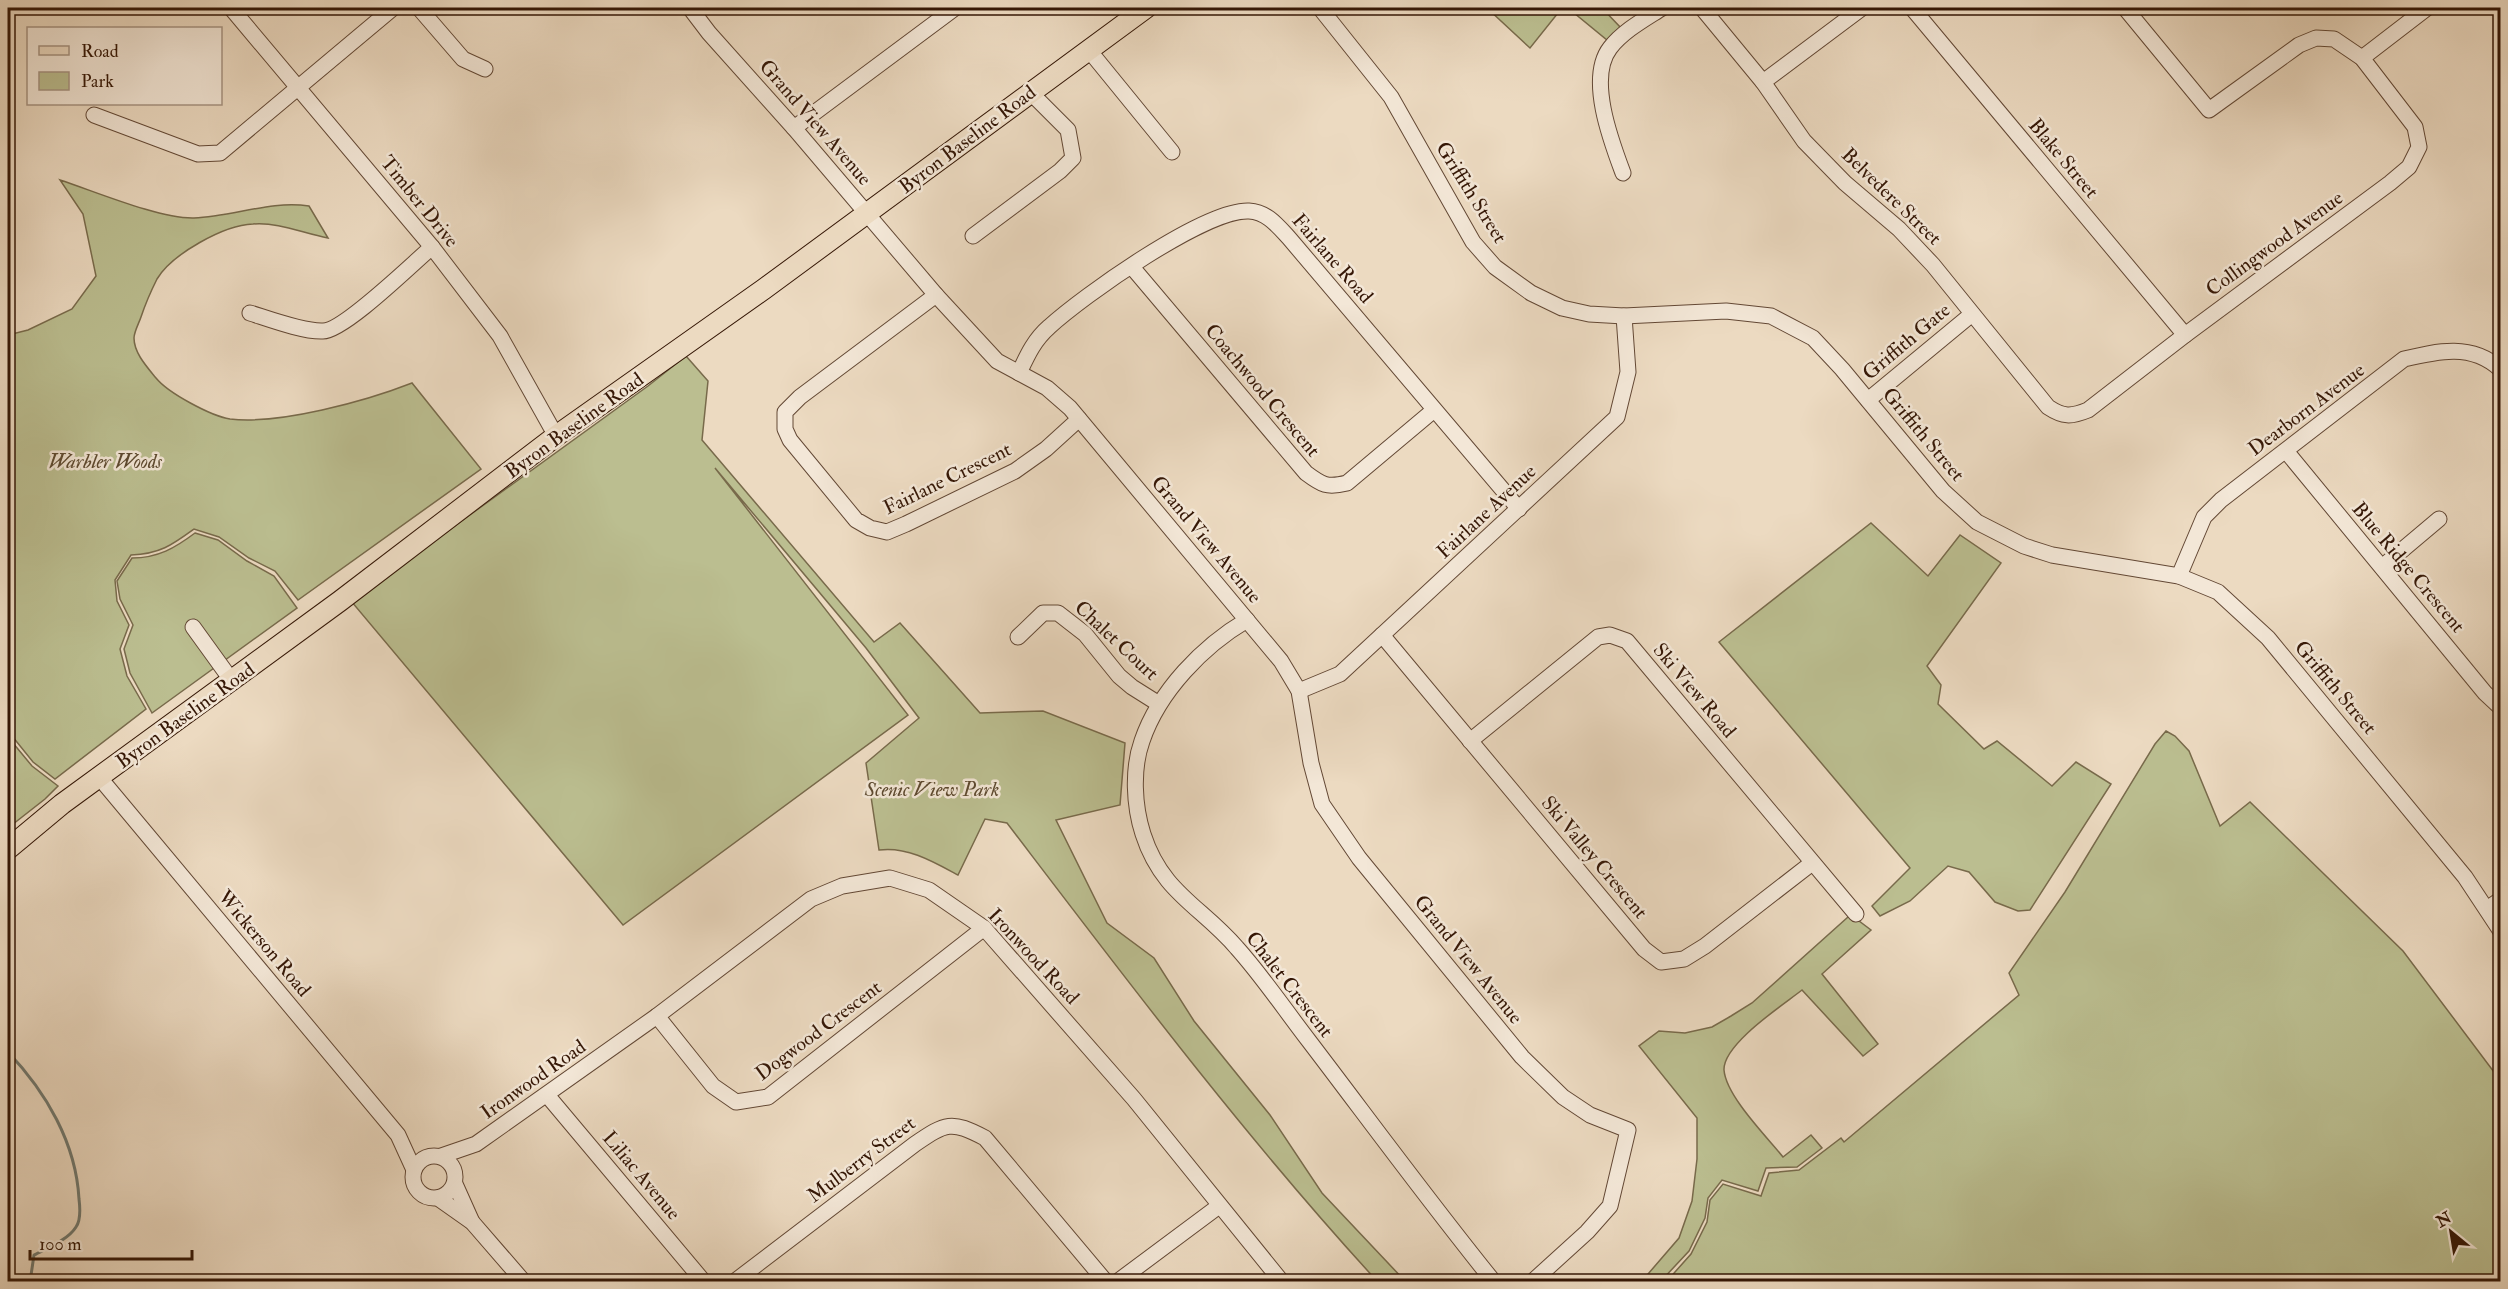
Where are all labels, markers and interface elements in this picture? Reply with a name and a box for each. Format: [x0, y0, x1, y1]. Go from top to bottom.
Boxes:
legend [27, 27, 222, 105]
text: Road [81, 40, 119, 63]
street label: Grand View Avenue [754, 54, 877, 190]
text: Park [81, 70, 114, 93]
street label: Byron Baseline Road [894, 80, 1041, 199]
street label: Blake Street [2023, 113, 2105, 204]
street label: Griffith Street [1430, 137, 1513, 248]
street label: Belvedere Street [1836, 142, 1947, 251]
street label: Timber Drive [375, 150, 464, 252]
street label: Collingwood Avenue [2201, 185, 2348, 302]
street label: Fairlane Road [1287, 208, 1379, 309]
street label: Griffith Gate [1857, 297, 1955, 385]
street label: Coachwood Crescent [1200, 319, 1326, 463]
street label: Dearborn Avenue [2243, 357, 2370, 461]
street label: Byron Baseline Road [500, 367, 649, 484]
street label: Griffith Street [1877, 382, 1971, 487]
street label: Fairlane Crescent [879, 436, 1016, 520]
park label: Warbler Woods [48, 449, 162, 474]
street label: Fairlane Avenue [1431, 459, 1541, 564]
street label: Grand View Avenue [1146, 470, 1267, 608]
street label: Blue Ridge Crescent [2347, 497, 2471, 638]
street label: Chalet Court [1069, 595, 1164, 686]
street label: Griffith Street [2289, 635, 2383, 740]
street label: Ski View Road [1648, 638, 1742, 743]
street label: Byron Baseline Road [111, 657, 260, 774]
park label: Scenic View Park [864, 777, 999, 802]
street label: Ski Valley Crescent [1536, 791, 1654, 924]
street label: Wickerson Road [212, 884, 317, 1002]
street label: Grand View Avenue [1409, 890, 1528, 1029]
street label: Ironwood Road [983, 903, 1085, 1010]
street label: Chalet Crescent [1240, 926, 1339, 1043]
street label: Dogwood Crescent [750, 975, 887, 1086]
street label: Ironwood Road [476, 1034, 591, 1125]
street label: Mulberry Street [802, 1110, 921, 1208]
street label: Liliac Avenue [597, 1126, 686, 1225]
north arrow [2421, 1202, 2481, 1262]
text: N [2432, 1207, 2456, 1233]
scale bar [30, 1223, 192, 1261]
text: 100 m [39, 1233, 82, 1256]

